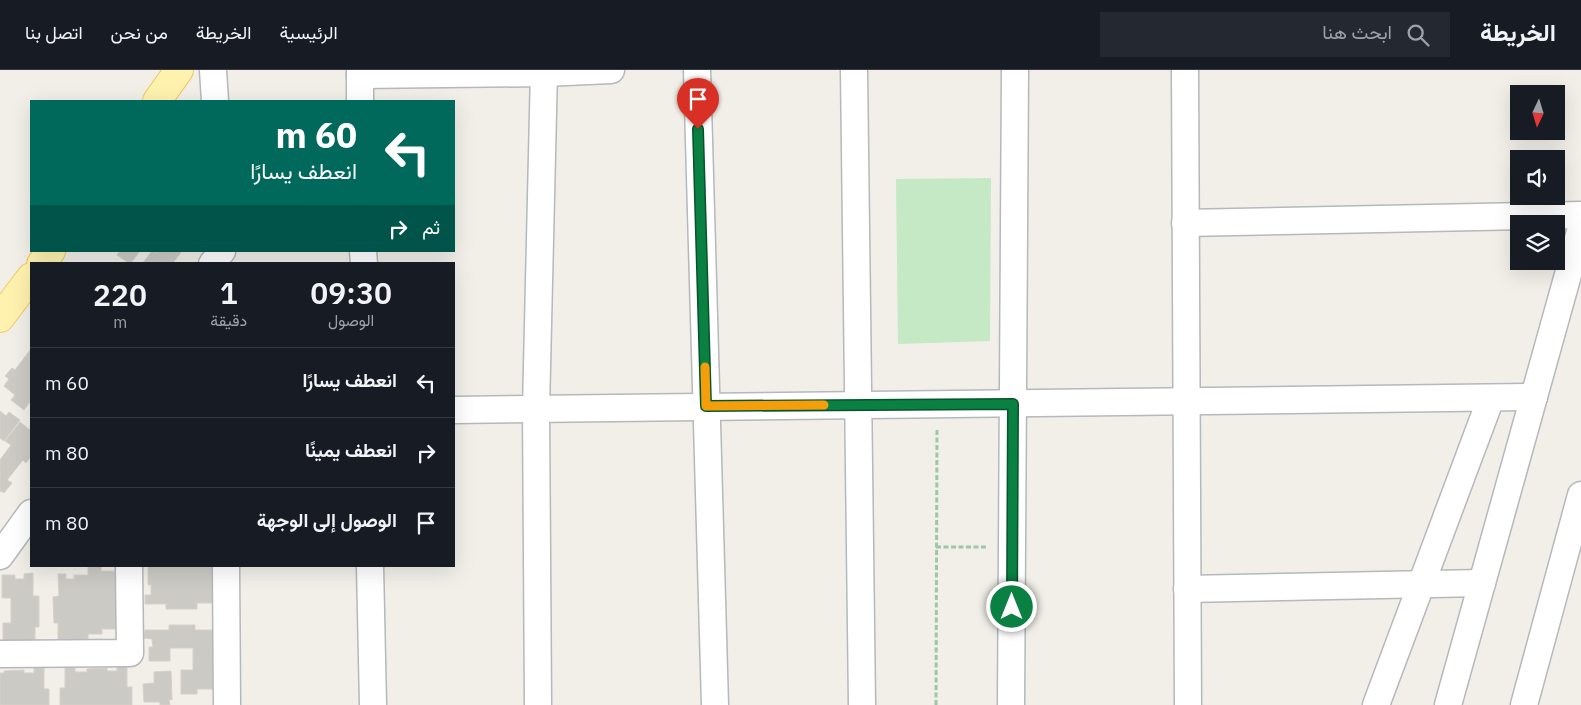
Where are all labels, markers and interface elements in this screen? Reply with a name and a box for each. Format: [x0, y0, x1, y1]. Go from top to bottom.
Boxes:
search box [1100, 12, 1450, 57]
text: الخريطة [1480, 16, 1556, 48]
text: ابحث هنا [1322, 20, 1392, 44]
text: اتصل بنا [25, 21, 83, 44]
text: من نحن [111, 21, 168, 44]
text: الخريطة [196, 21, 251, 44]
text: الرئيسية [279, 21, 338, 44]
icon: search [1404, 21, 1432, 49]
pin [677, 78, 719, 129]
icon: arrive [684, 85, 712, 113]
north arrow [1510, 85, 1565, 140]
map controls [1510, 85, 1565, 270]
text: 60 m [275, 112, 357, 158]
icon: left [375, 120, 440, 185]
button: sound [1510, 150, 1565, 205]
text: انعطف يسارًا [250, 156, 357, 185]
icon: right [384, 215, 412, 243]
text: ثم [422, 215, 440, 239]
button: layers [1510, 215, 1565, 270]
text: 1 [220, 273, 238, 312]
text: 09:30 [310, 273, 392, 312]
text: 220 [93, 275, 147, 314]
text: دقيقة [210, 310, 247, 330]
text: الوصول [328, 310, 374, 330]
text: m [113, 312, 127, 332]
text: انعطف يسارًا [303, 368, 397, 392]
icon: left [412, 369, 440, 397]
text: 60 m [45, 371, 89, 395]
text: انعطف يمينًا [305, 438, 397, 462]
icon: right [412, 439, 440, 467]
text: 80 m [45, 441, 89, 465]
text: الوصول إلى الوجهة [257, 508, 397, 532]
icon: arrive [412, 509, 440, 537]
text: 80 m [45, 511, 89, 535]
position arrow [985, 580, 1037, 632]

